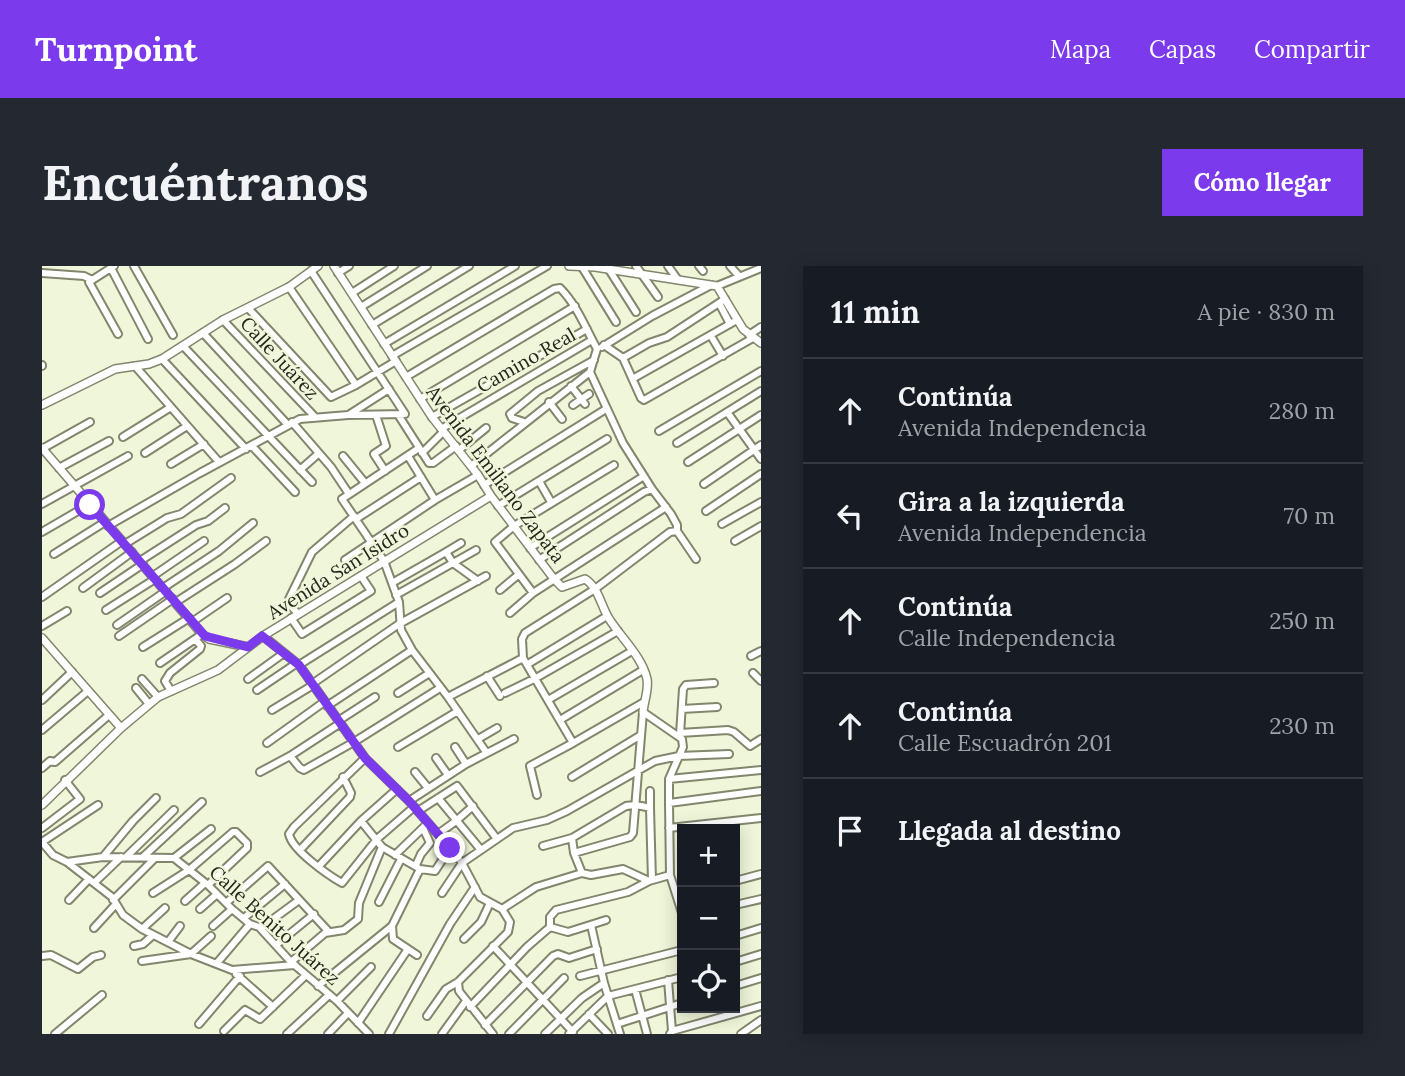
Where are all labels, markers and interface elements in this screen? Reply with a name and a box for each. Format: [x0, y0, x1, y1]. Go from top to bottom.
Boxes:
text: Turnpoint [35, 28, 197, 70]
text: Mapa [1050, 34, 1111, 65]
text: Capas [1149, 34, 1216, 65]
text: Compartir [1254, 34, 1370, 65]
button: Cómo llegar [1162, 149, 1363, 216]
text: Encuéntranos [42, 151, 369, 213]
text: 11 min [831, 293, 920, 331]
text: A pie · 830 m [1197, 297, 1335, 326]
street label: Calle Juárez [235, 311, 325, 405]
street label: Camino Real [472, 322, 580, 398]
street label: Avenida Emiliano Zapata [421, 380, 571, 568]
text: Continúa [898, 380, 1012, 413]
icon: ahead [831, 392, 869, 430]
text: 280 m [1269, 396, 1335, 425]
text: Avenida Independencia [898, 413, 1147, 442]
text: Gira a la izquierda [898, 485, 1125, 518]
route start [74, 489, 105, 520]
icon: left [831, 497, 869, 535]
text: 70 m [1284, 501, 1335, 530]
street label: Avenida San Isidro [262, 518, 413, 625]
text: Avenida Independencia [898, 518, 1147, 547]
text: Continúa [898, 590, 1012, 623]
icon: ahead [831, 602, 869, 640]
text: 250 m [1269, 606, 1335, 635]
text: Calle Independencia [898, 623, 1116, 652]
text: Continúa [898, 695, 1012, 728]
icon: ahead [831, 707, 869, 745]
text: 230 m [1269, 711, 1335, 740]
text: Calle Escuadrón 201 [898, 728, 1112, 757]
icon: arrive [831, 812, 869, 850]
text: Llegada al destino [898, 814, 1121, 847]
map controls [677, 824, 740, 1013]
button: + [677, 824, 740, 887]
route end [434, 832, 465, 863]
street label: Calle Benito Juárez [205, 860, 345, 990]
button: − [677, 887, 740, 950]
button: locate [677, 950, 740, 1013]

